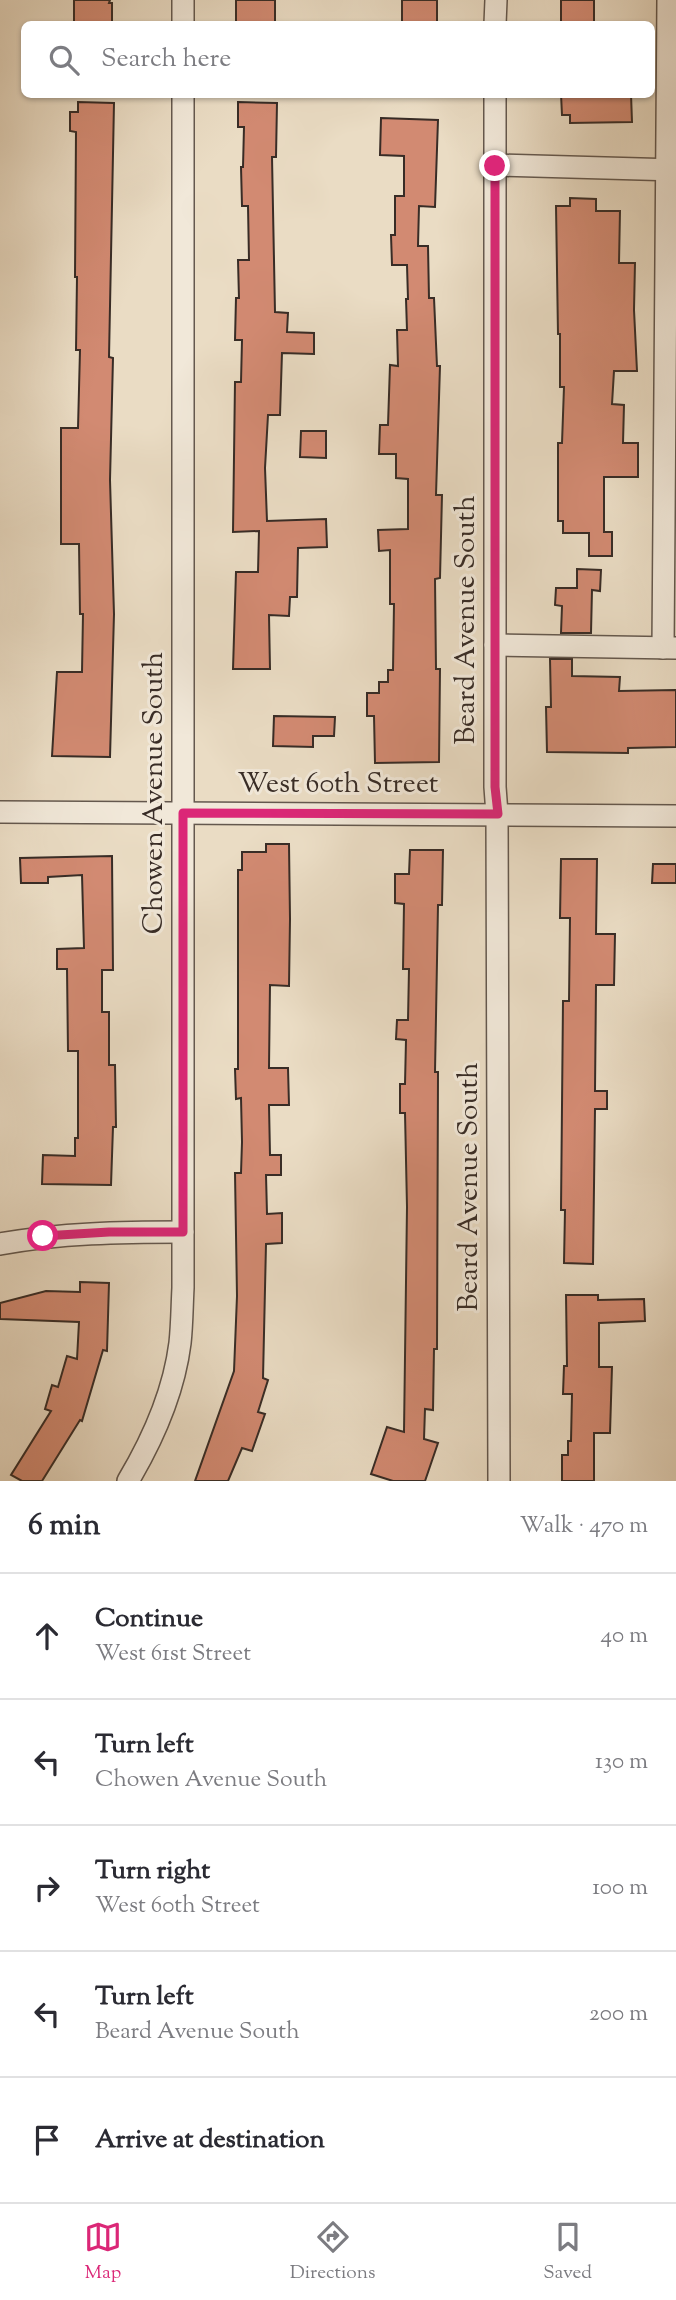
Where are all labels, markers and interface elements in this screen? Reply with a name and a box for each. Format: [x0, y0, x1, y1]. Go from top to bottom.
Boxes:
search box [21, 21, 655, 98]
icon: search [45, 41, 83, 79]
text: Search here [101, 41, 231, 78]
route end [479, 150, 510, 181]
street label: Beard Avenue South [447, 495, 487, 745]
street label: Chowen Avenue South [135, 652, 175, 934]
street label: West 60th Street [238, 765, 439, 805]
street label: Beard Avenue South [450, 1062, 490, 1312]
route start [27, 1220, 58, 1251]
text: 6 min [28, 1505, 100, 1548]
text: Walk · 470 m [520, 1510, 648, 1543]
text: Continue [95, 1601, 203, 1638]
icon: ahead [28, 1617, 66, 1655]
text: 40 m [601, 1620, 648, 1653]
text: West 61st Street [95, 1638, 251, 1671]
text: Turn left [95, 1727, 194, 1764]
icon: left [28, 1743, 66, 1781]
text: 130 m [595, 1746, 648, 1779]
text: Chowen Avenue South [95, 1764, 327, 1797]
text: Turn right [95, 1853, 210, 1890]
icon: right [28, 1869, 66, 1907]
text: 100 m [592, 1872, 648, 1905]
text: West 60th Street [95, 1890, 260, 1923]
text: Turn left [95, 1979, 194, 2016]
icon: left [28, 1995, 66, 2033]
text: 200 m [589, 1998, 648, 2031]
text: Beard Avenue South [95, 2016, 300, 2049]
icon: arrive [28, 2121, 66, 2159]
text: Arrive at destination [95, 2122, 325, 2159]
tab: Map [84, 2218, 122, 2287]
tab: Directions [290, 2218, 375, 2287]
tab: Saved [543, 2218, 592, 2287]

